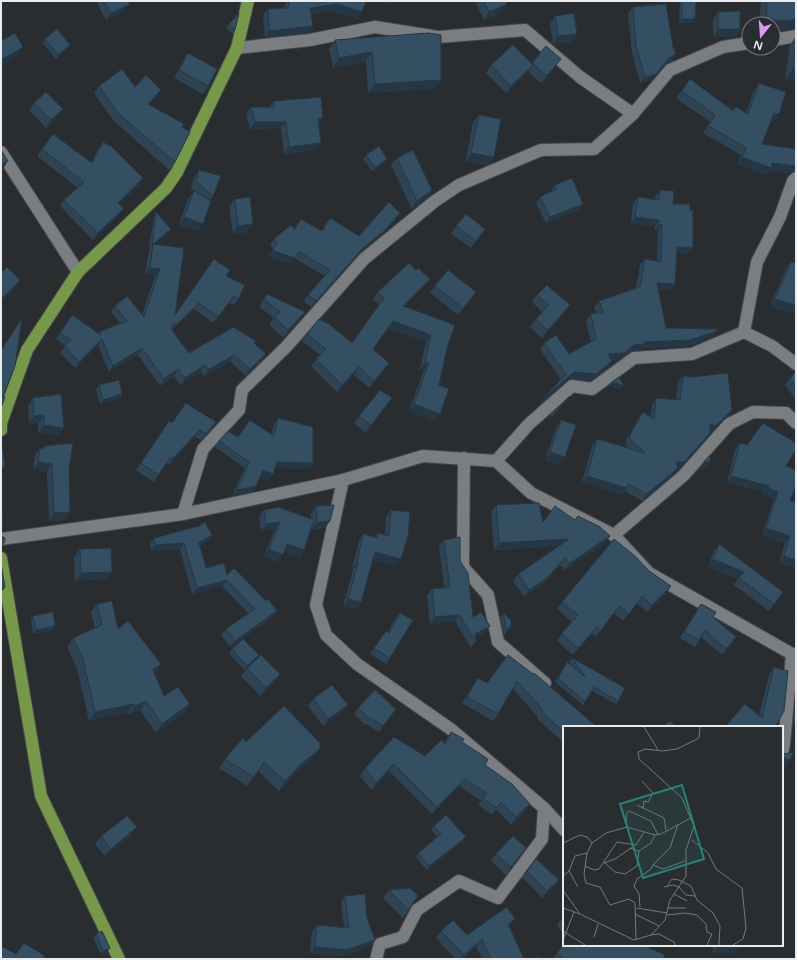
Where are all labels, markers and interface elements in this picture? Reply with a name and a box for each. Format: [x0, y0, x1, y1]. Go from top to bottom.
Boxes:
north arrow [741, 16, 781, 56]
text: N [752, 38, 764, 53]
inset map [563, 726, 783, 946]

